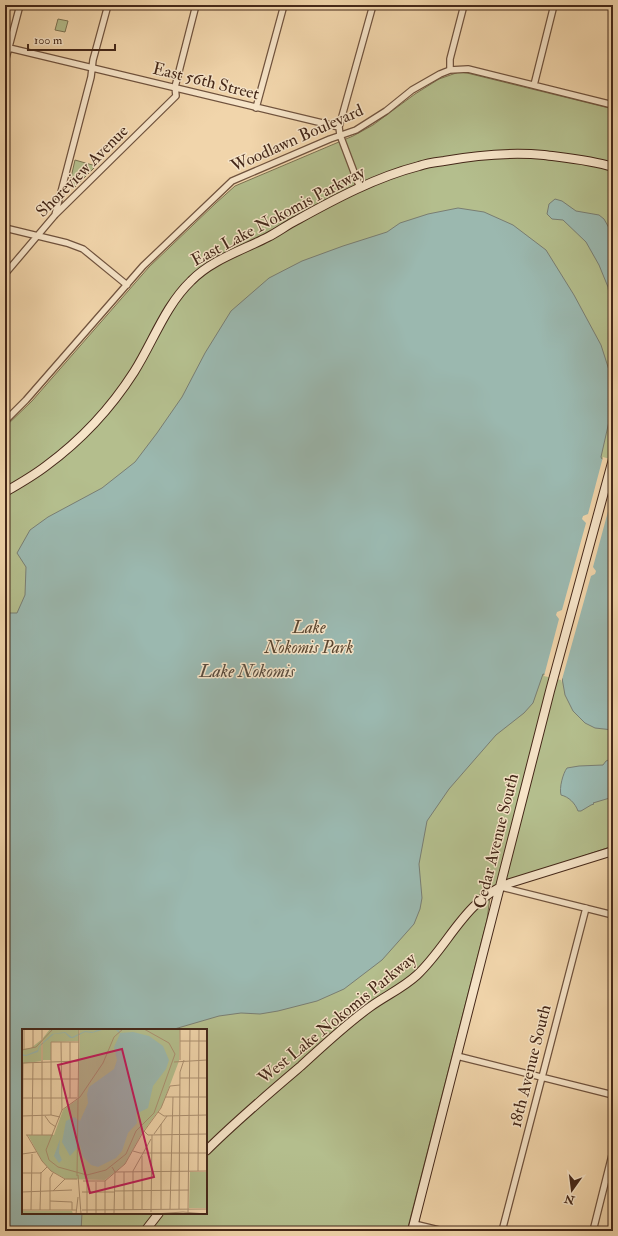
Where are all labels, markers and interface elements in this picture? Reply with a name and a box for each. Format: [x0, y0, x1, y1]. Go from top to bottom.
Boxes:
scale bar [28, 26, 115, 52]
text: 100 m [34, 33, 63, 48]
street label: East 56th Street [151, 58, 262, 105]
street label: Woodlawn Boulevard [227, 99, 367, 177]
street label: Shoreview Avenue [31, 120, 133, 222]
street label: East Lake Nokomis Parkway [188, 161, 369, 272]
park label: Lake Nokomis Park [264, 617, 353, 658]
water label: Lake Nokomis [198, 660, 296, 683]
street label: Cedar Avenue South [469, 771, 523, 911]
street label: West Lake Nokomis Parkway [253, 947, 421, 1090]
street label: 18th Avenue South [505, 1002, 555, 1130]
inset map [22, 1029, 207, 1214]
north arrow [552, 1170, 592, 1210]
text: N [562, 1191, 577, 1207]

